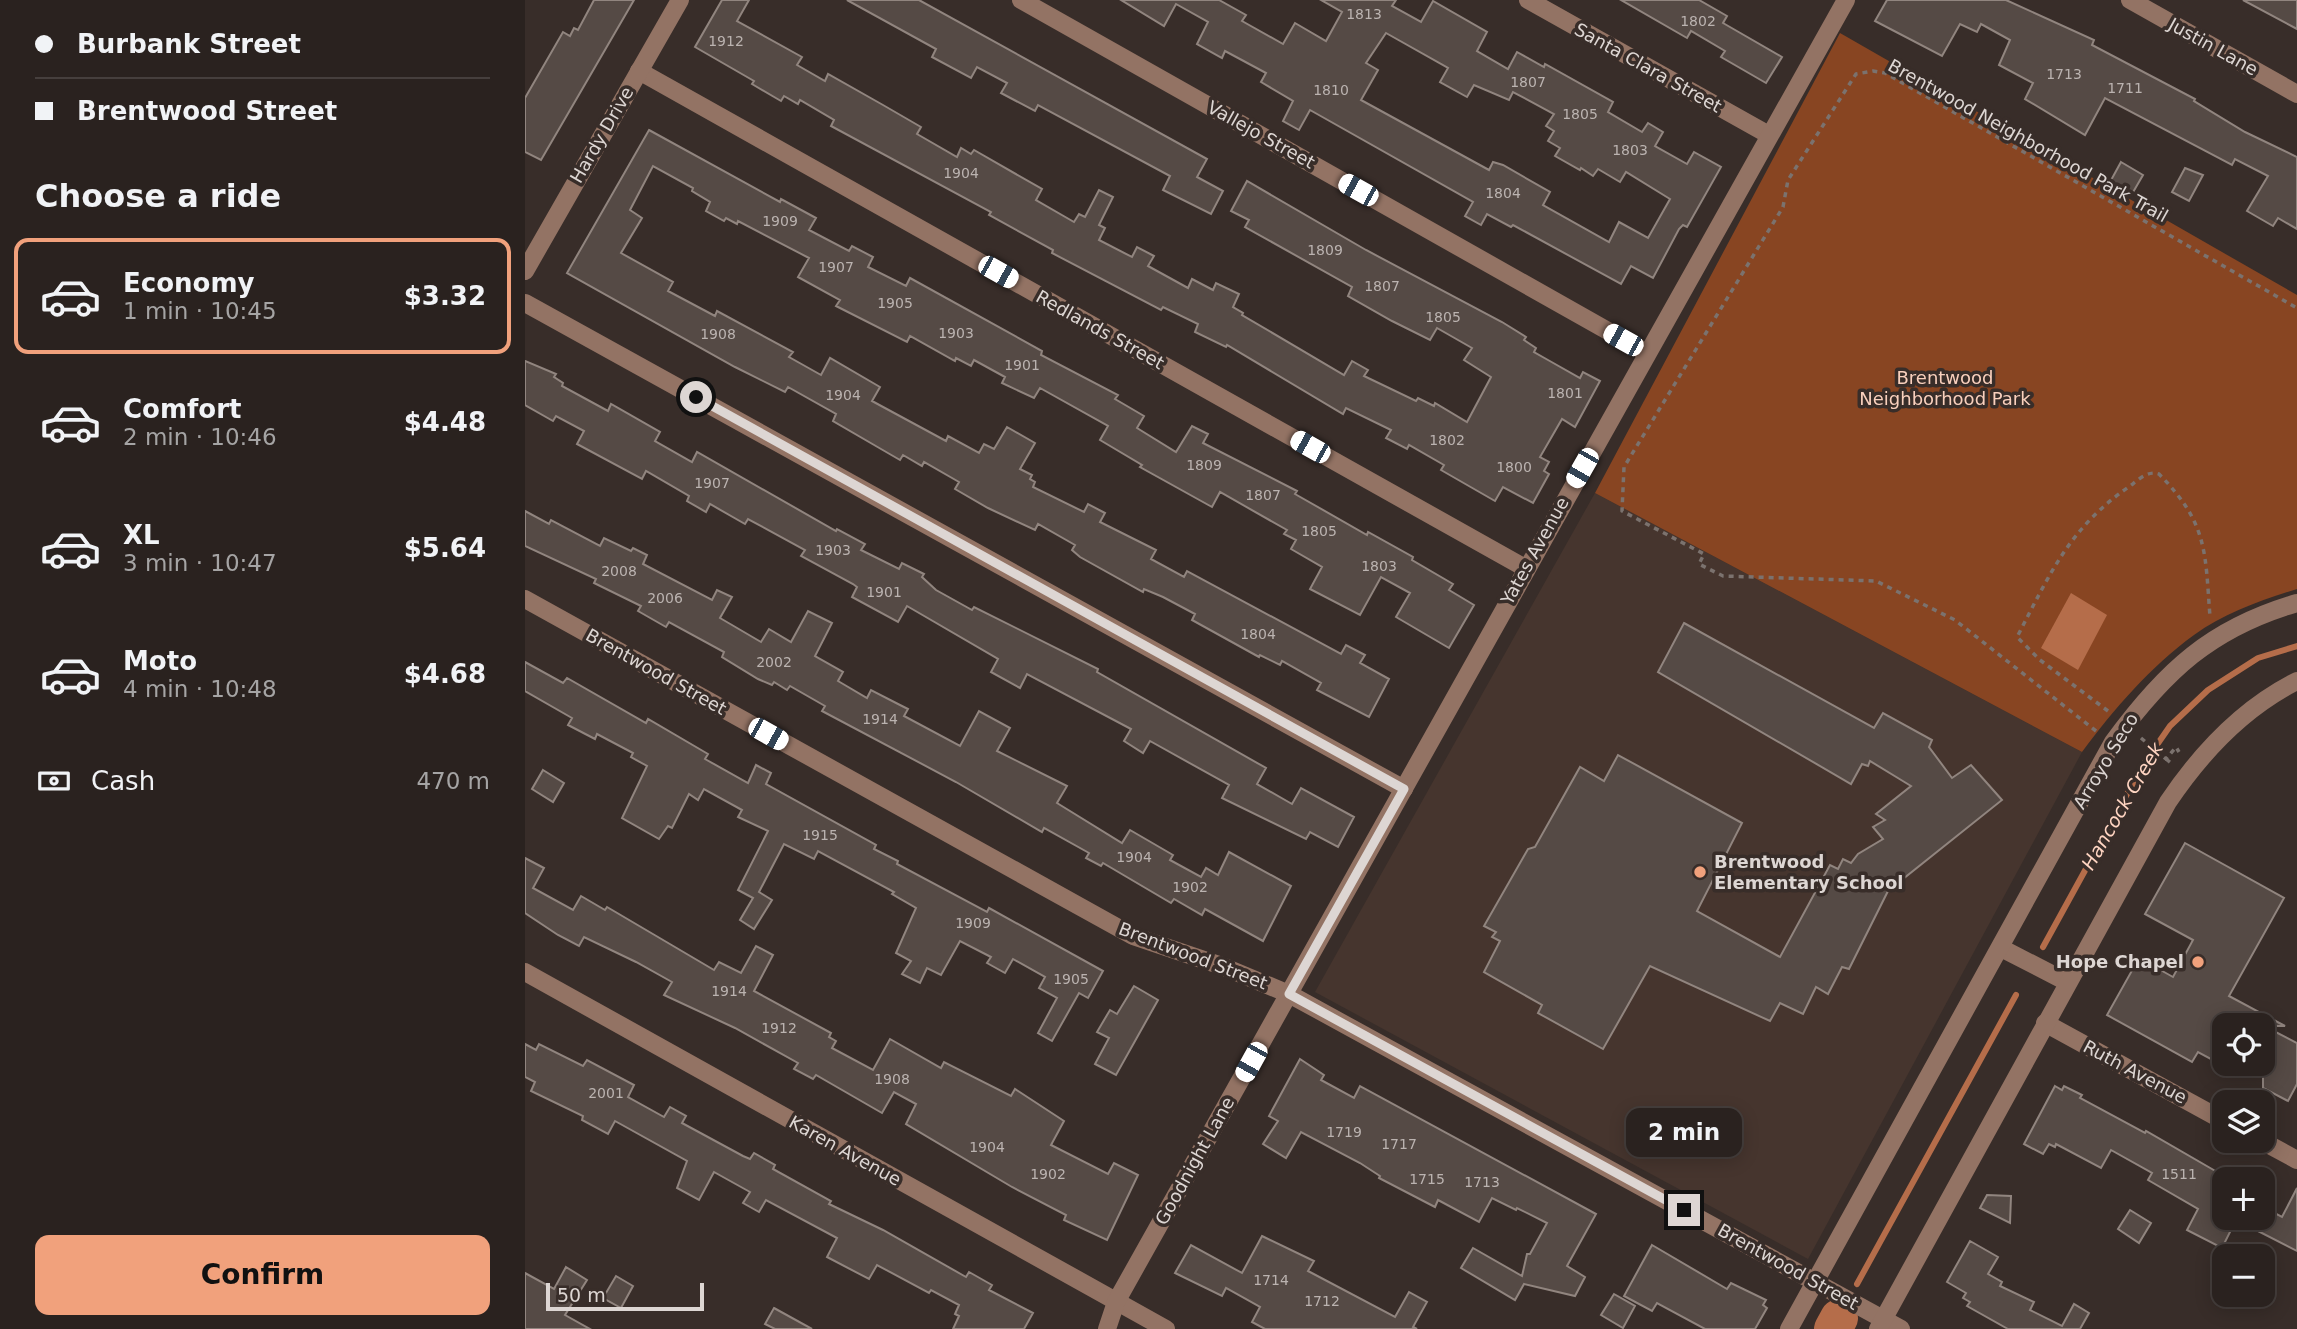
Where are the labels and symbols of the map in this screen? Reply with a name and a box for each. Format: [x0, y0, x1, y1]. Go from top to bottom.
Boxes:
house number: 1813 [1346, 6, 1382, 22]
house number: 1802 [1680, 13, 1716, 29]
street label: Justin Lane [2164, 13, 2262, 80]
street label: Santa Clara Street [1571, 18, 1726, 117]
house number: 1912 [708, 33, 744, 49]
street label: Brentwood Neighborhood Park Trail [1885, 55, 2172, 227]
house number: 1713 [2046, 66, 2082, 82]
house number: 1807 [1510, 74, 1546, 90]
house number: 1711 [2107, 80, 2143, 96]
house number: 1810 [1313, 82, 1349, 98]
street label: Hardy Drive [566, 83, 638, 187]
street label: Vallejo Street [1204, 96, 1319, 173]
house number: 1805 [1562, 106, 1598, 122]
house number: 1803 [1612, 142, 1648, 158]
house number: 1904 [943, 165, 979, 181]
car [1335, 171, 1382, 209]
house number: 1804 [1485, 185, 1521, 201]
house number: 1909 [762, 213, 798, 229]
house number: 1809 [1307, 242, 1343, 258]
car [975, 253, 1022, 291]
house number: 1907 [818, 259, 854, 275]
house number: 1807 [1364, 278, 1400, 294]
street label: Redlands Street [1033, 286, 1168, 373]
house number: 1905 [877, 295, 913, 311]
house number: 1805 [1425, 309, 1461, 325]
car [1600, 321, 1647, 359]
house number: 1903 [938, 325, 974, 341]
house number: 1908 [700, 326, 736, 342]
house number: 1901 [1004, 357, 1040, 373]
park label: Brentwood Neighborhood Park [1859, 367, 2031, 409]
route start [680, 381, 712, 413]
house number: 1801 [1547, 385, 1583, 401]
house number: 1904 [825, 387, 861, 403]
car [1287, 428, 1334, 466]
house number: 1802 [1429, 432, 1465, 448]
car [1563, 445, 1602, 491]
house number: 1809 [1186, 457, 1222, 473]
house number: 1800 [1496, 459, 1532, 475]
house number: 1907 [694, 475, 730, 491]
house number: 1807 [1245, 487, 1281, 503]
street label: Yates Avenue [1496, 493, 1573, 609]
house number: 1805 [1301, 523, 1337, 539]
house number: 1903 [815, 542, 851, 558]
house number: 1803 [1361, 558, 1397, 574]
house number: 2008 [601, 563, 637, 579]
house number: 1901 [866, 584, 902, 600]
house number: 2006 [647, 590, 683, 606]
street label: Brentwood Street [582, 624, 730, 719]
house number: 1804 [1240, 626, 1276, 642]
house number: 2002 [756, 654, 792, 670]
street label: Arroyo Seco [2069, 709, 2142, 813]
house number: 1914 [862, 711, 898, 727]
car [745, 715, 792, 753]
water label: Hancock Creek [2077, 738, 2168, 873]
house number: 1915 [802, 827, 838, 843]
house number: 1904 [1116, 849, 1152, 865]
place label: Brentwood Elementary School [1714, 851, 1903, 893]
marker: Brentwood Elementary School [1692, 864, 1708, 880]
house number: 1902 [1172, 879, 1208, 895]
house number: 1909 [955, 915, 991, 931]
street label: Brentwood Street [1116, 918, 1270, 994]
place label: Hope Chapel [2056, 951, 2184, 972]
marker: Hope Chapel [2190, 954, 2206, 970]
house number: 1905 [1053, 971, 1089, 987]
house number: 1914 [711, 983, 747, 999]
house number: 1912 [761, 1020, 797, 1036]
street label: Ruth Avenue [2080, 1035, 2191, 1108]
car [1232, 1039, 1271, 1085]
house number: 1908 [874, 1071, 910, 1087]
house number: 2001 [588, 1085, 624, 1101]
street label: Goodnight Lane [1151, 1093, 1238, 1228]
callout: 2 min [1626, 1108, 1742, 1158]
street label: Karen Avenue [786, 1111, 905, 1190]
house number: 1719 [1326, 1124, 1362, 1140]
house number: 1717 [1381, 1136, 1417, 1152]
house number: 1904 [969, 1139, 1005, 1155]
house number: 1902 [1030, 1166, 1066, 1182]
house number: 1511 [2161, 1166, 2197, 1182]
house number: 1715 [1409, 1171, 1445, 1187]
house number: 1713 [1464, 1174, 1500, 1190]
route end [1668, 1194, 1700, 1226]
street label: Brentwood Street [1714, 1219, 1862, 1314]
house number: 1714 [1253, 1272, 1289, 1288]
scale bar [546, 1280, 703, 1312]
house number: 1712 [1304, 1293, 1340, 1309]

